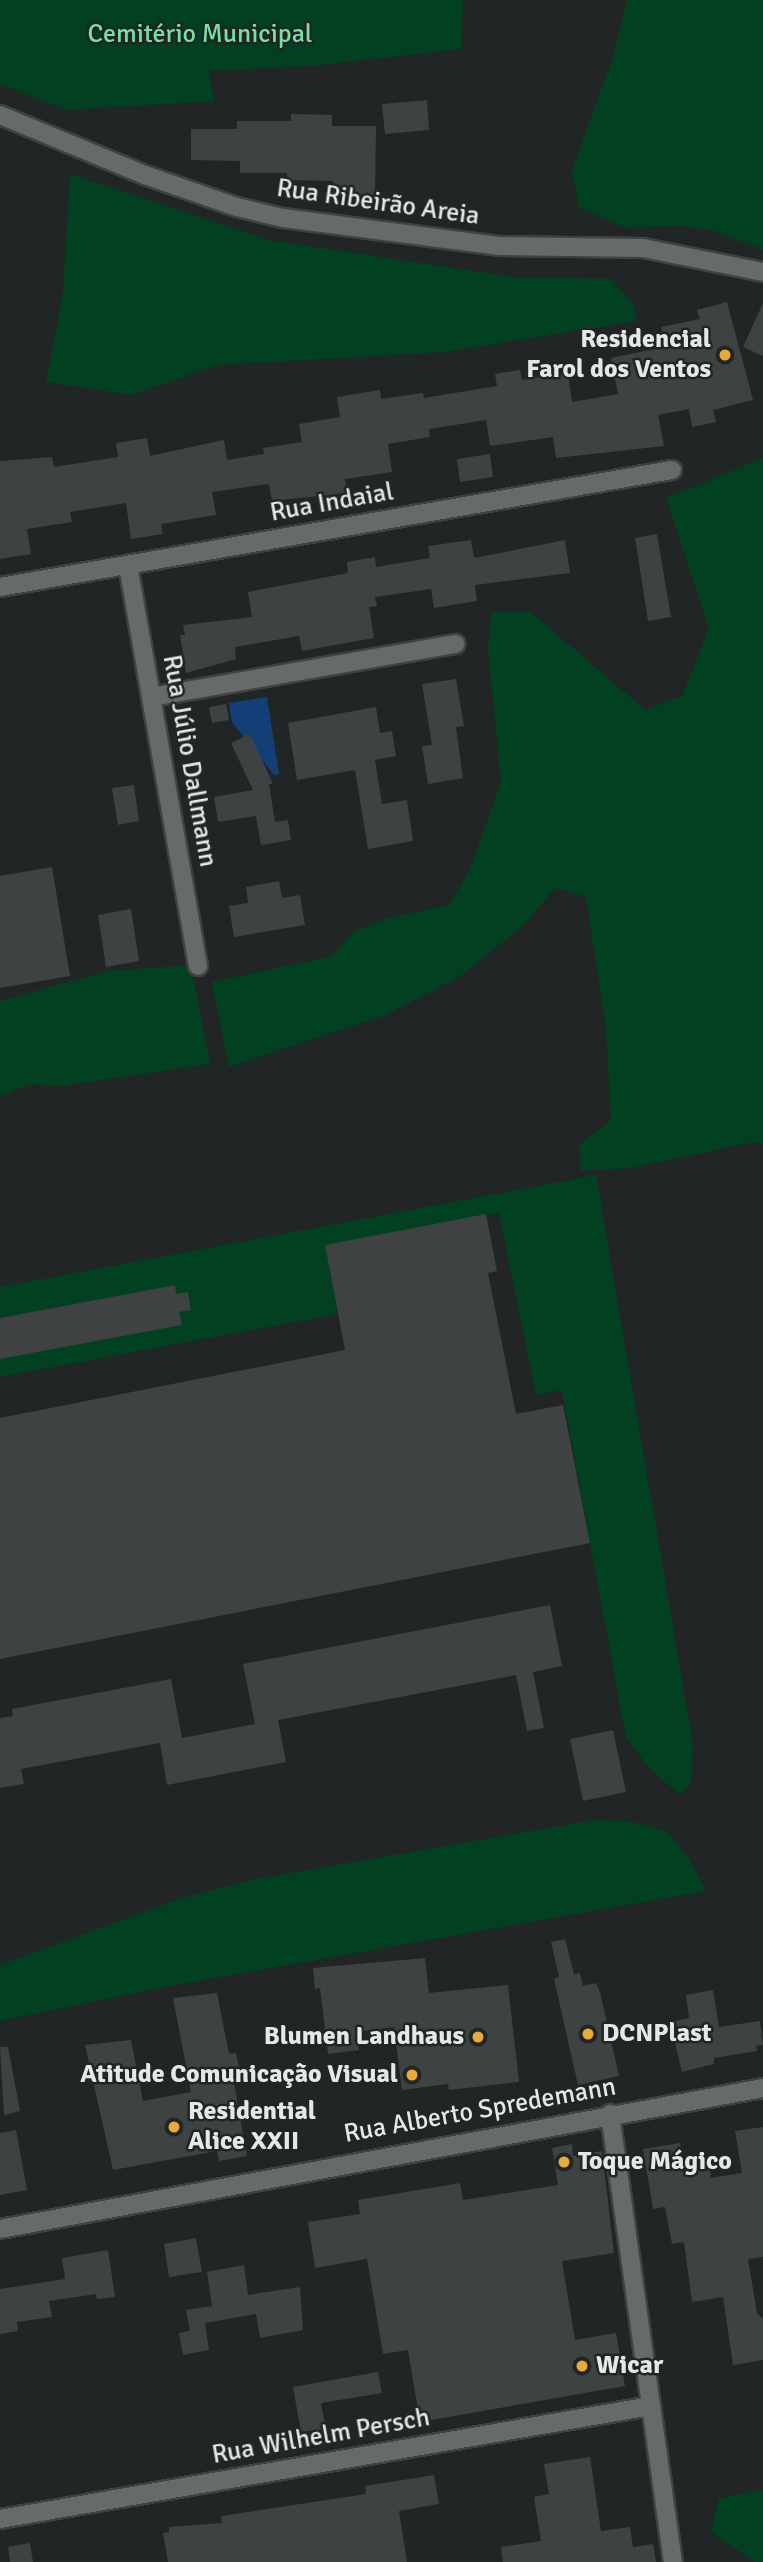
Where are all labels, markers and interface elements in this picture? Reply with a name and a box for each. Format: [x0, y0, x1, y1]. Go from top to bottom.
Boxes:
park label: Cemitério Municipal [88, 19, 312, 51]
street label: Rua Ribeirão Areia [275, 173, 481, 233]
place label: Residencial Farol dos Ventos [526, 324, 711, 386]
marker: Residencial Farol dos Ventos [717, 347, 733, 363]
street label: Rua Indaial [268, 477, 396, 529]
street label: Rua Júlio Dallmann [155, 652, 223, 870]
place label: DCNPlast [602, 2018, 711, 2050]
place label: Blumen Landhaus [264, 2021, 464, 2053]
marker: DCNPlast [580, 2026, 596, 2042]
marker: Blumen Landhaus [470, 2029, 486, 2045]
place label: Atitude Comunicação Visual [80, 2059, 398, 2091]
marker: Atitude Comunicação Visual [404, 2067, 420, 2083]
street label: Rua Alberto Spredemann [342, 2072, 618, 2150]
place label: Residential Alice XXII [188, 2096, 316, 2158]
marker: Residential Alice XXII [166, 2119, 182, 2135]
place label: Toque Mágico [578, 2146, 732, 2178]
marker: Toque Mágico [556, 2154, 572, 2170]
place label: Wicar [596, 2350, 663, 2382]
marker: Wicar [574, 2358, 590, 2374]
street label: Rua Wilhelm Persch [210, 2402, 432, 2472]

